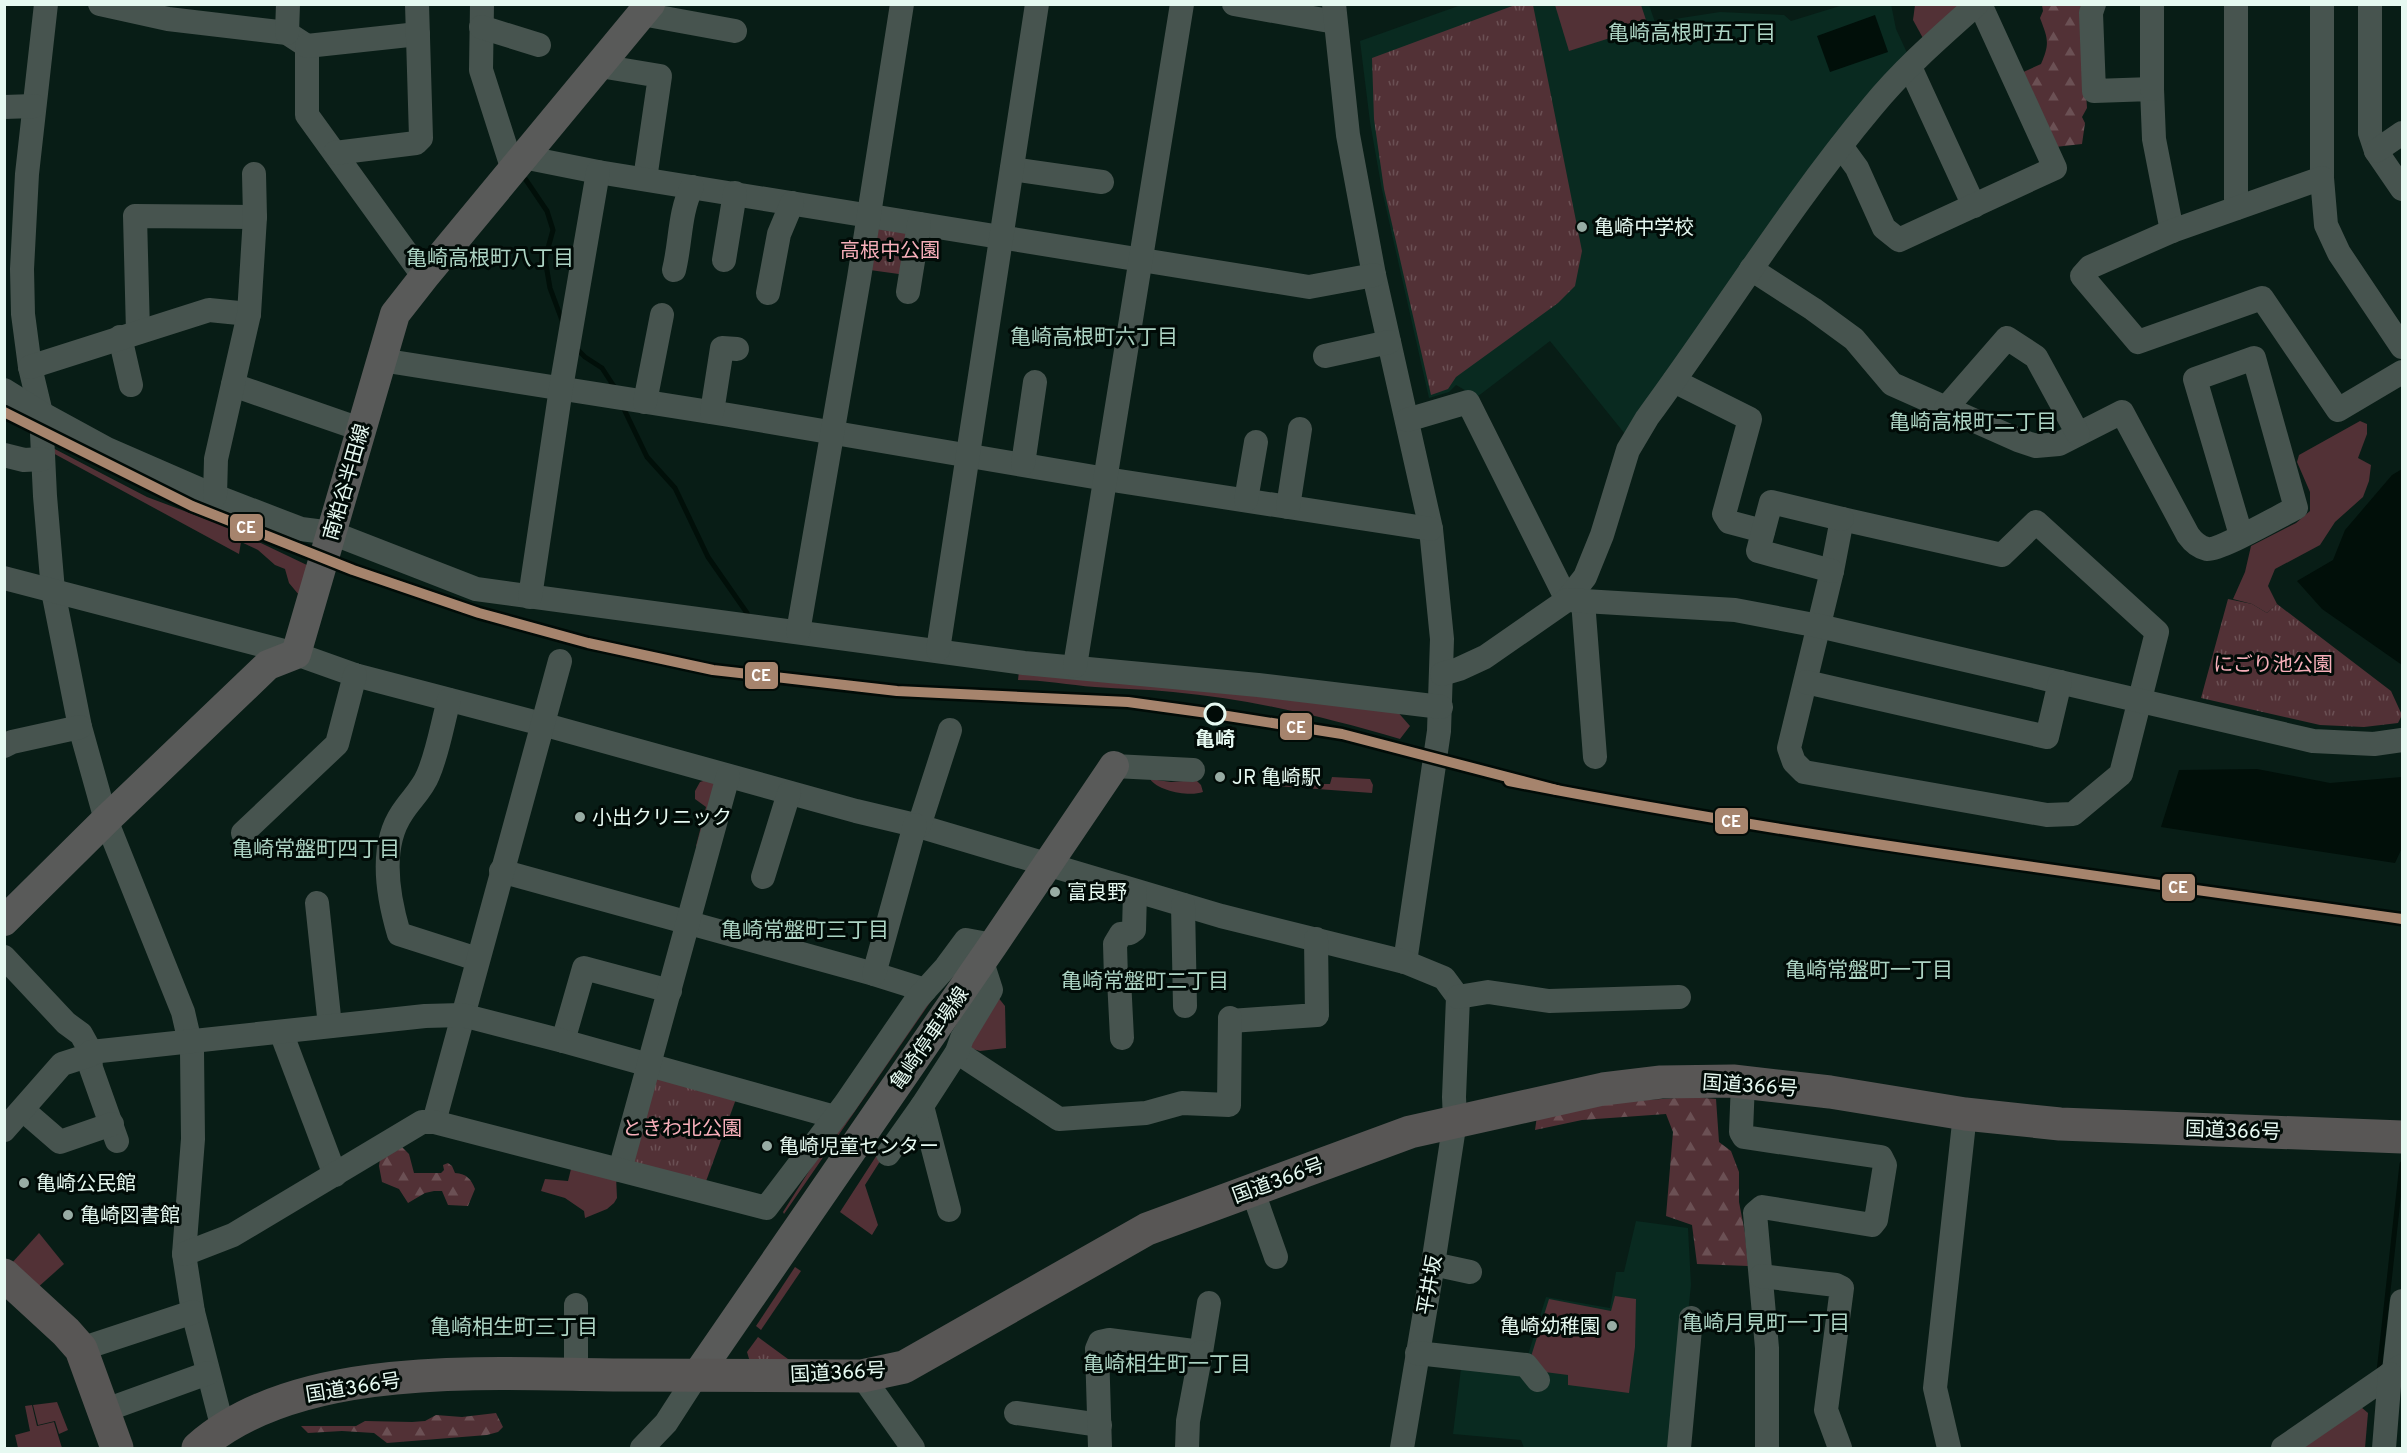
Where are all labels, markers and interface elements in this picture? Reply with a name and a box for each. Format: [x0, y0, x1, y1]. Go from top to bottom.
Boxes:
district label: 亀崎高根町五丁目 [1608, 21, 1776, 48]
place label: 亀崎中学校 [1594, 216, 1694, 242]
marker: 亀崎中学校 [1575, 220, 1589, 234]
park label: 高根中公園 [840, 239, 940, 265]
district label: 亀崎高根町八丁目 [406, 246, 574, 273]
district label: 亀崎高根町六丁目 [1010, 325, 1178, 352]
district label: 亀崎高根町二丁目 [1889, 410, 2057, 437]
street label: 南粕谷半田線 [319, 421, 377, 544]
line badge: CE [229, 513, 264, 542]
text: CE [236, 519, 256, 539]
park label: にごり池公園 [2213, 653, 2333, 679]
line badge: CE [744, 661, 779, 690]
text: CE [751, 667, 771, 687]
marker: 亀崎 [1204, 703, 1226, 725]
line badge: CE [1279, 712, 1313, 741]
text: CE [1286, 719, 1306, 739]
place label: 亀崎 [1195, 728, 1235, 754]
place label: JR 亀崎駅 [1232, 766, 1321, 792]
marker: JR 亀崎駅 [1213, 770, 1227, 784]
place label: 小出クリニック [592, 806, 732, 832]
line badge: CE [1714, 807, 1749, 835]
marker: 小出クリニック [573, 810, 587, 824]
text: CE [1721, 813, 1741, 833]
district label: 亀崎常盤町四丁目 [232, 837, 400, 864]
line badge: CE [2161, 873, 2196, 902]
text: CE [2168, 879, 2188, 899]
place label: 富良野 [1067, 881, 1127, 907]
marker: 富良野 [1048, 885, 1062, 899]
district label: 亀崎常盤町三丁目 [721, 918, 889, 945]
district label: 亀崎常盤町一丁目 [1785, 958, 1953, 985]
district label: 亀崎常盤町二丁目 [1061, 969, 1229, 996]
street label: 亀崎停車場線 [886, 983, 976, 1096]
street label: 国道366号 [1701, 1071, 1799, 1103]
park label: ときわ北公園 [622, 1117, 742, 1143]
street label: 国道366号 [2185, 1117, 2281, 1147]
place label: 亀崎児童センター [779, 1135, 939, 1161]
marker: 亀崎児童センター [760, 1139, 774, 1153]
street label: 国道366号 [1229, 1153, 1328, 1210]
place label: 亀崎公民館 [36, 1172, 136, 1198]
marker: 亀崎公民館 [17, 1176, 31, 1190]
place label: 亀崎図書館 [80, 1204, 180, 1230]
marker: 亀崎図書館 [61, 1208, 75, 1222]
street label: 平井坂 [1413, 1254, 1449, 1317]
district label: 亀崎月見町一丁目 [1682, 1311, 1850, 1338]
district label: 亀崎相生町三丁目 [430, 1315, 598, 1342]
place label: 亀崎幼稚園 [1500, 1315, 1600, 1341]
marker: 亀崎幼稚園 [1605, 1319, 1619, 1333]
district label: 亀崎相生町一丁目 [1083, 1352, 1251, 1379]
street label: 国道366号 [790, 1359, 887, 1389]
street label: 国道366号 [304, 1369, 403, 1409]

